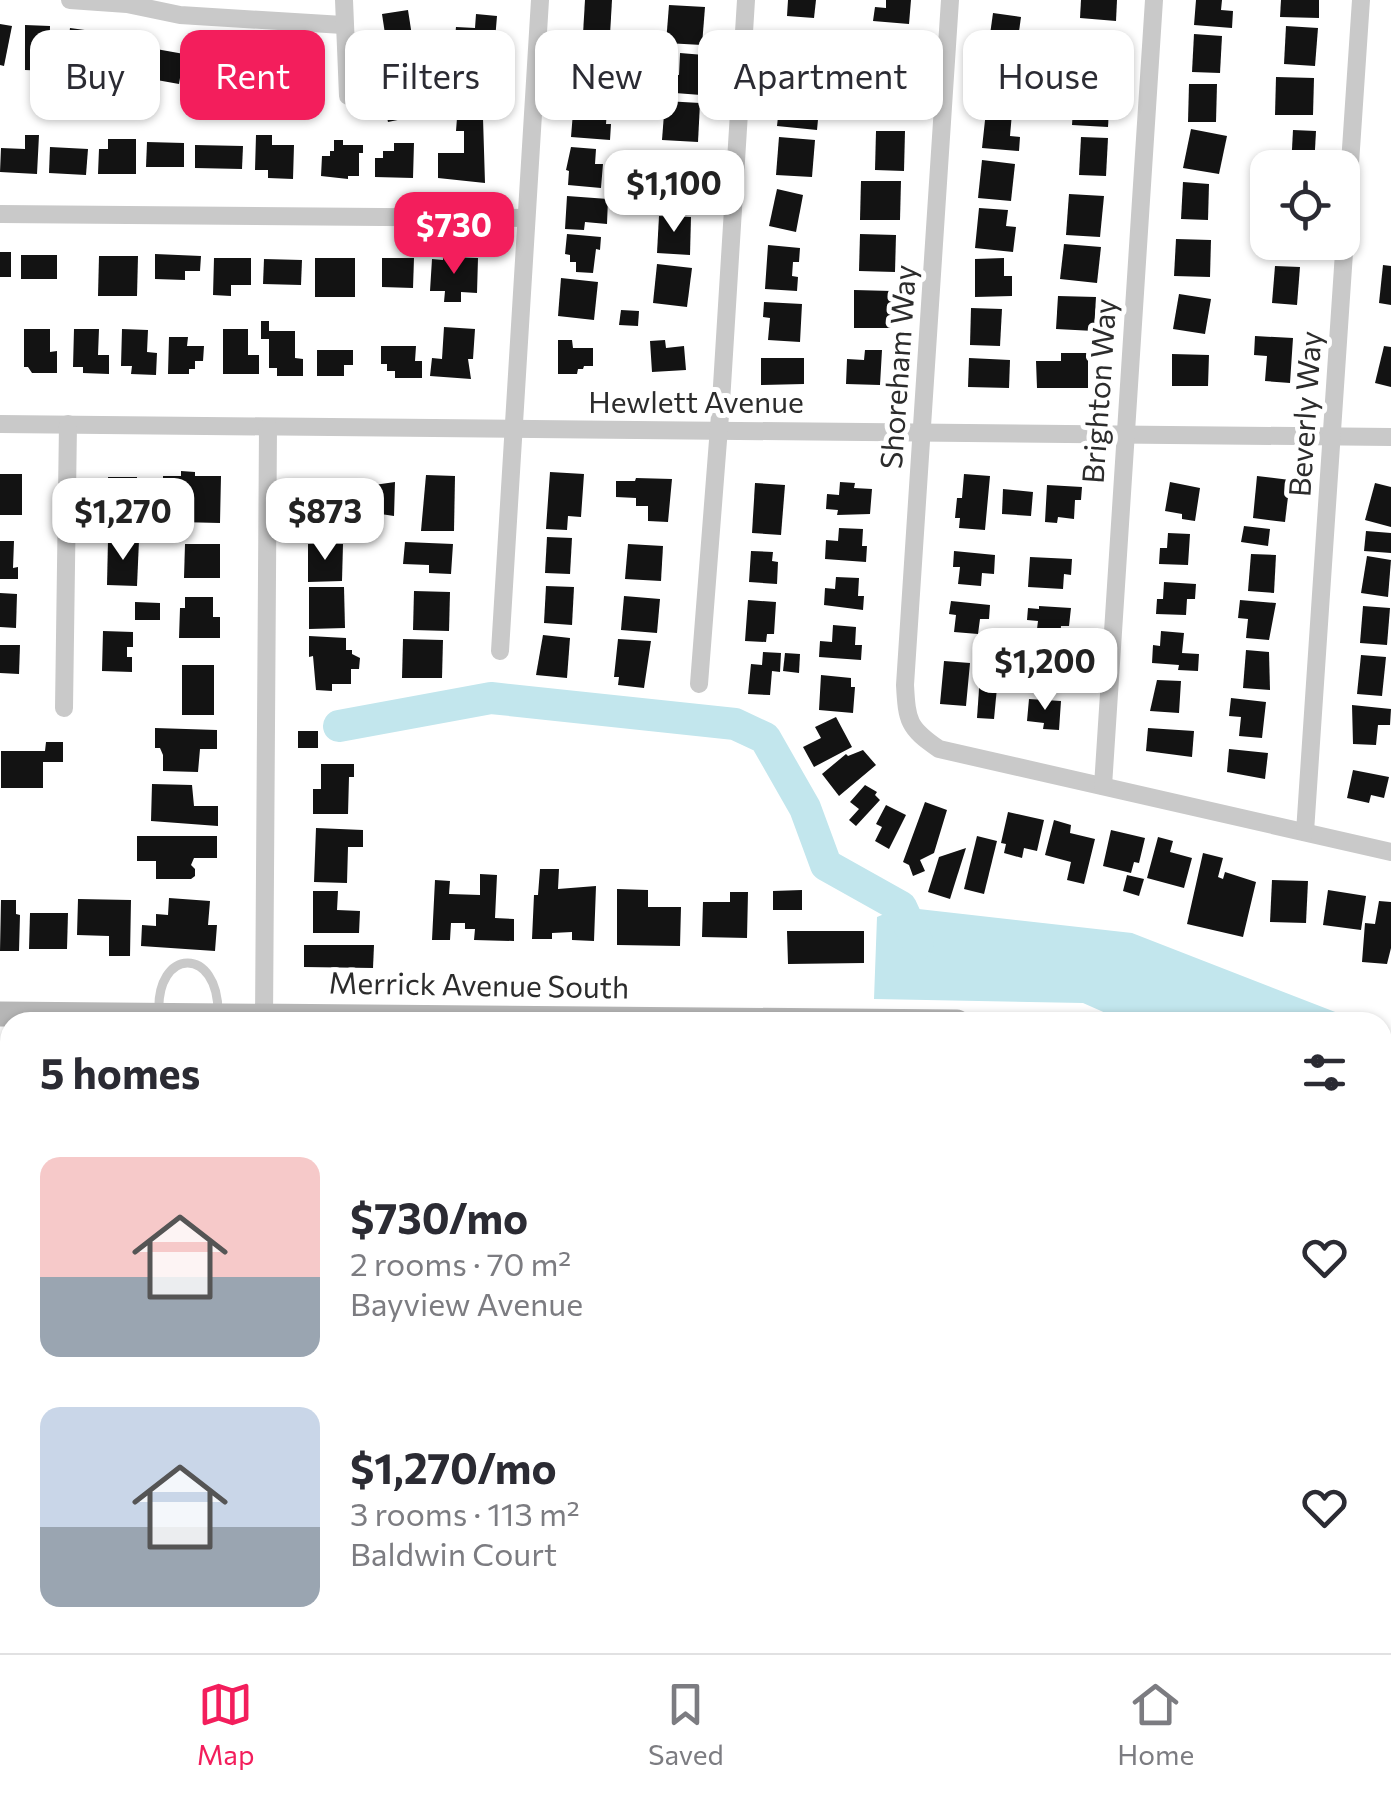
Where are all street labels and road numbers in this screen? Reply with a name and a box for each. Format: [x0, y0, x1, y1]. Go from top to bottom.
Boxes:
street label: Shoreham Way [871, 263, 922, 470]
street label: Brighton Way [1073, 297, 1122, 485]
street label: Beverly Way [1279, 330, 1328, 498]
street label: Hewlett Avenue [588, 382, 804, 419]
street label: Merrick Avenue South [328, 962, 630, 1005]

